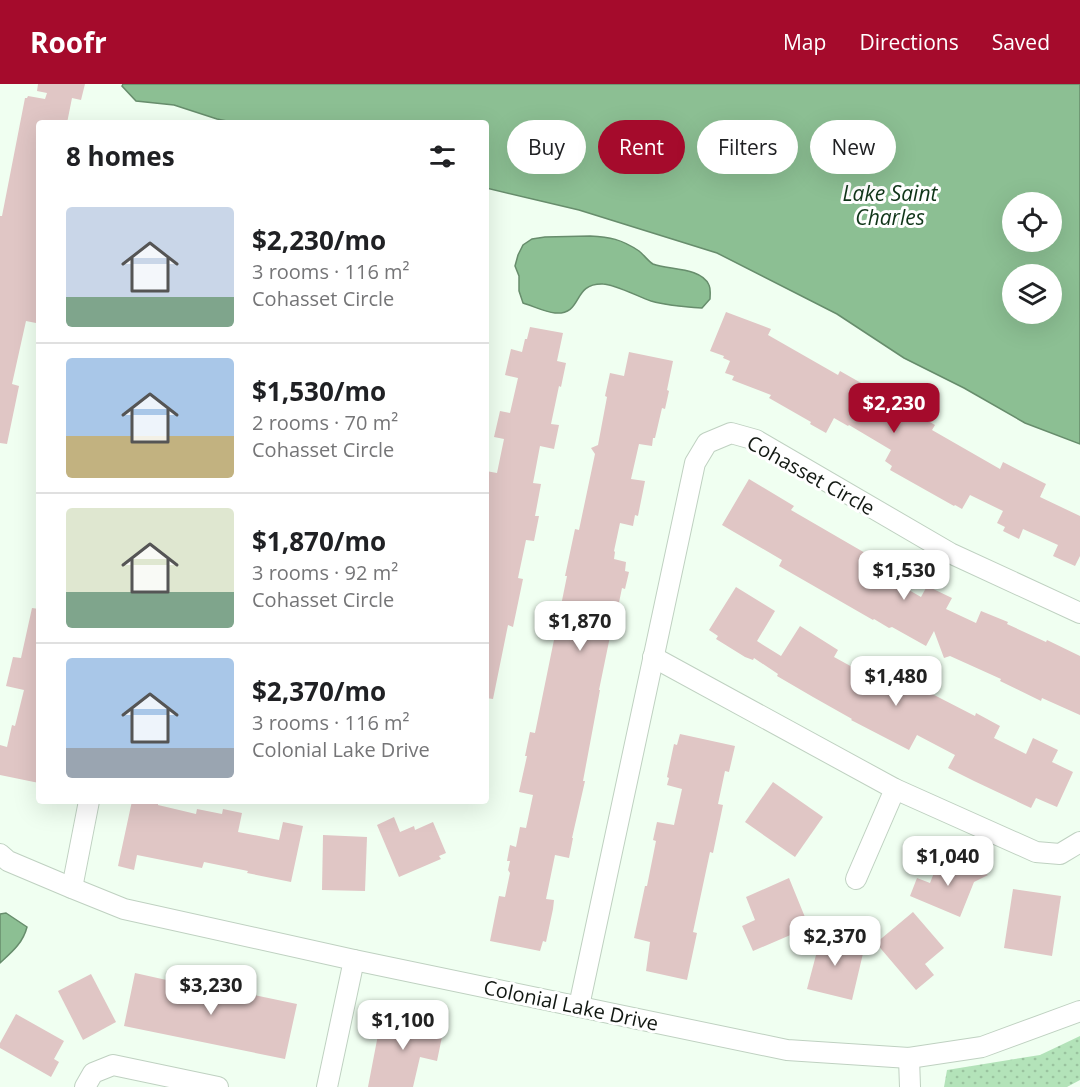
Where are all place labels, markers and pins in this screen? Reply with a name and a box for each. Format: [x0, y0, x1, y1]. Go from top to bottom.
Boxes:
pin: $2,230 [845, 383, 943, 434]
pin: $1,530 [855, 550, 953, 601]
pin: $1,870 [531, 601, 629, 652]
pin: $1,480 [847, 656, 945, 707]
pin: $1,040 [899, 836, 997, 887]
pin: $2,370 [786, 916, 884, 967]
pin: $3,230 [162, 965, 260, 1016]
pin: $1,100 [354, 1000, 452, 1051]

